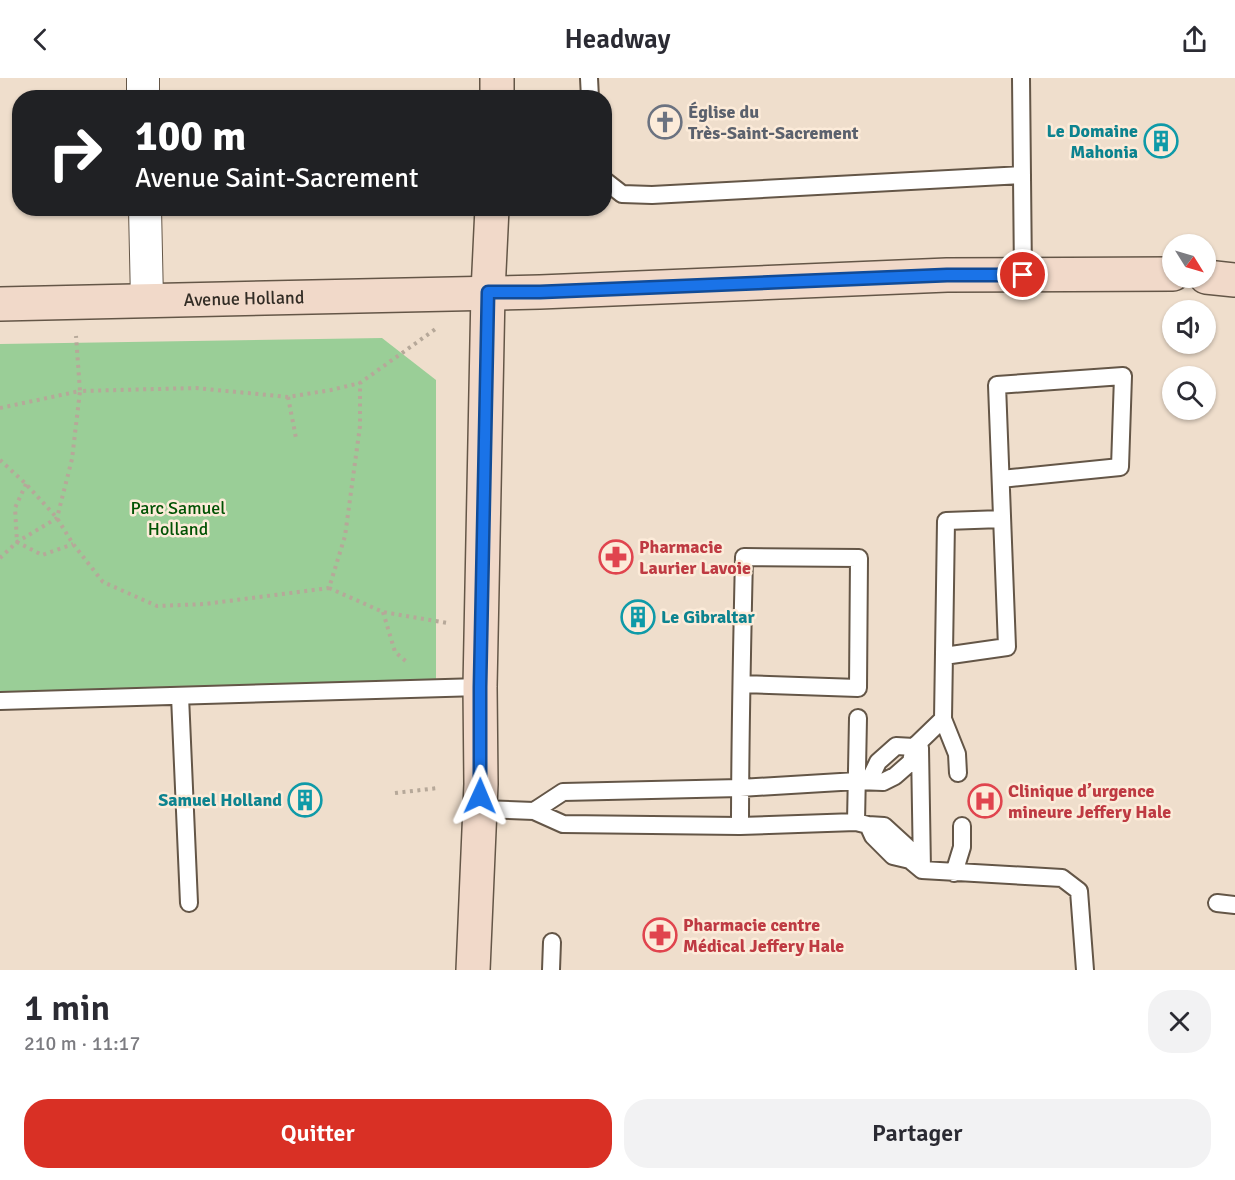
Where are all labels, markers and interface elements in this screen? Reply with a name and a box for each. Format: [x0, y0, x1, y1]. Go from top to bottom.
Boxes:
icon: back [24, 23, 57, 56]
text: Headway [564, 23, 671, 56]
icon: share [1178, 23, 1211, 56]
place label: Église du Très-Saint-Sacrement [688, 101, 859, 144]
church icon: Église du Très-Saint-Sacrement [647, 104, 683, 140]
text: 100 m [135, 111, 246, 162]
icon: right [36, 114, 114, 192]
place label: Le Domaine Mahonia [1046, 120, 1138, 163]
building icon: Le Domaine Mahonia [1143, 123, 1179, 159]
text: Avenue Saint-Sacrement [135, 162, 419, 195]
north arrow [1162, 234, 1216, 288]
map controls [1162, 234, 1216, 420]
pin [997, 249, 1048, 300]
icon: arrive [1006, 258, 1039, 291]
street label: Avenue Holland [183, 286, 305, 311]
button: sound [1162, 300, 1216, 354]
button: search [1162, 366, 1216, 420]
park label: Parc Samuel Holland [130, 497, 226, 540]
place label: Pharmacie Laurier Lavoie [639, 536, 751, 579]
pharmacy icon: Pharmacie Laurier Lavoie [598, 539, 634, 575]
building icon: Le Gibraltar [620, 599, 656, 635]
place label: Le Gibraltar [661, 606, 755, 628]
position arrow [448, 764, 512, 828]
place label: Clinique d’urgence mineure Jeffery Hale [1008, 780, 1171, 823]
building icon: Samuel Holland [287, 782, 323, 818]
hospital icon: Clinique d’urgence mineure Jeffery Hale [967, 783, 1003, 819]
place label: Samuel Holland [158, 789, 282, 811]
place label: Pharmacie centre Médical Jeffery Hale [683, 914, 844, 957]
pharmacy icon: Pharmacie centre Médical Jeffery Hale [642, 917, 678, 953]
text: 1 min [24, 986, 110, 1031]
button: close [1148, 990, 1211, 1053]
text: 210 m · 11:17 [24, 1031, 140, 1056]
button: Quitter [24, 1099, 612, 1168]
button: Partager [624, 1099, 1211, 1168]

